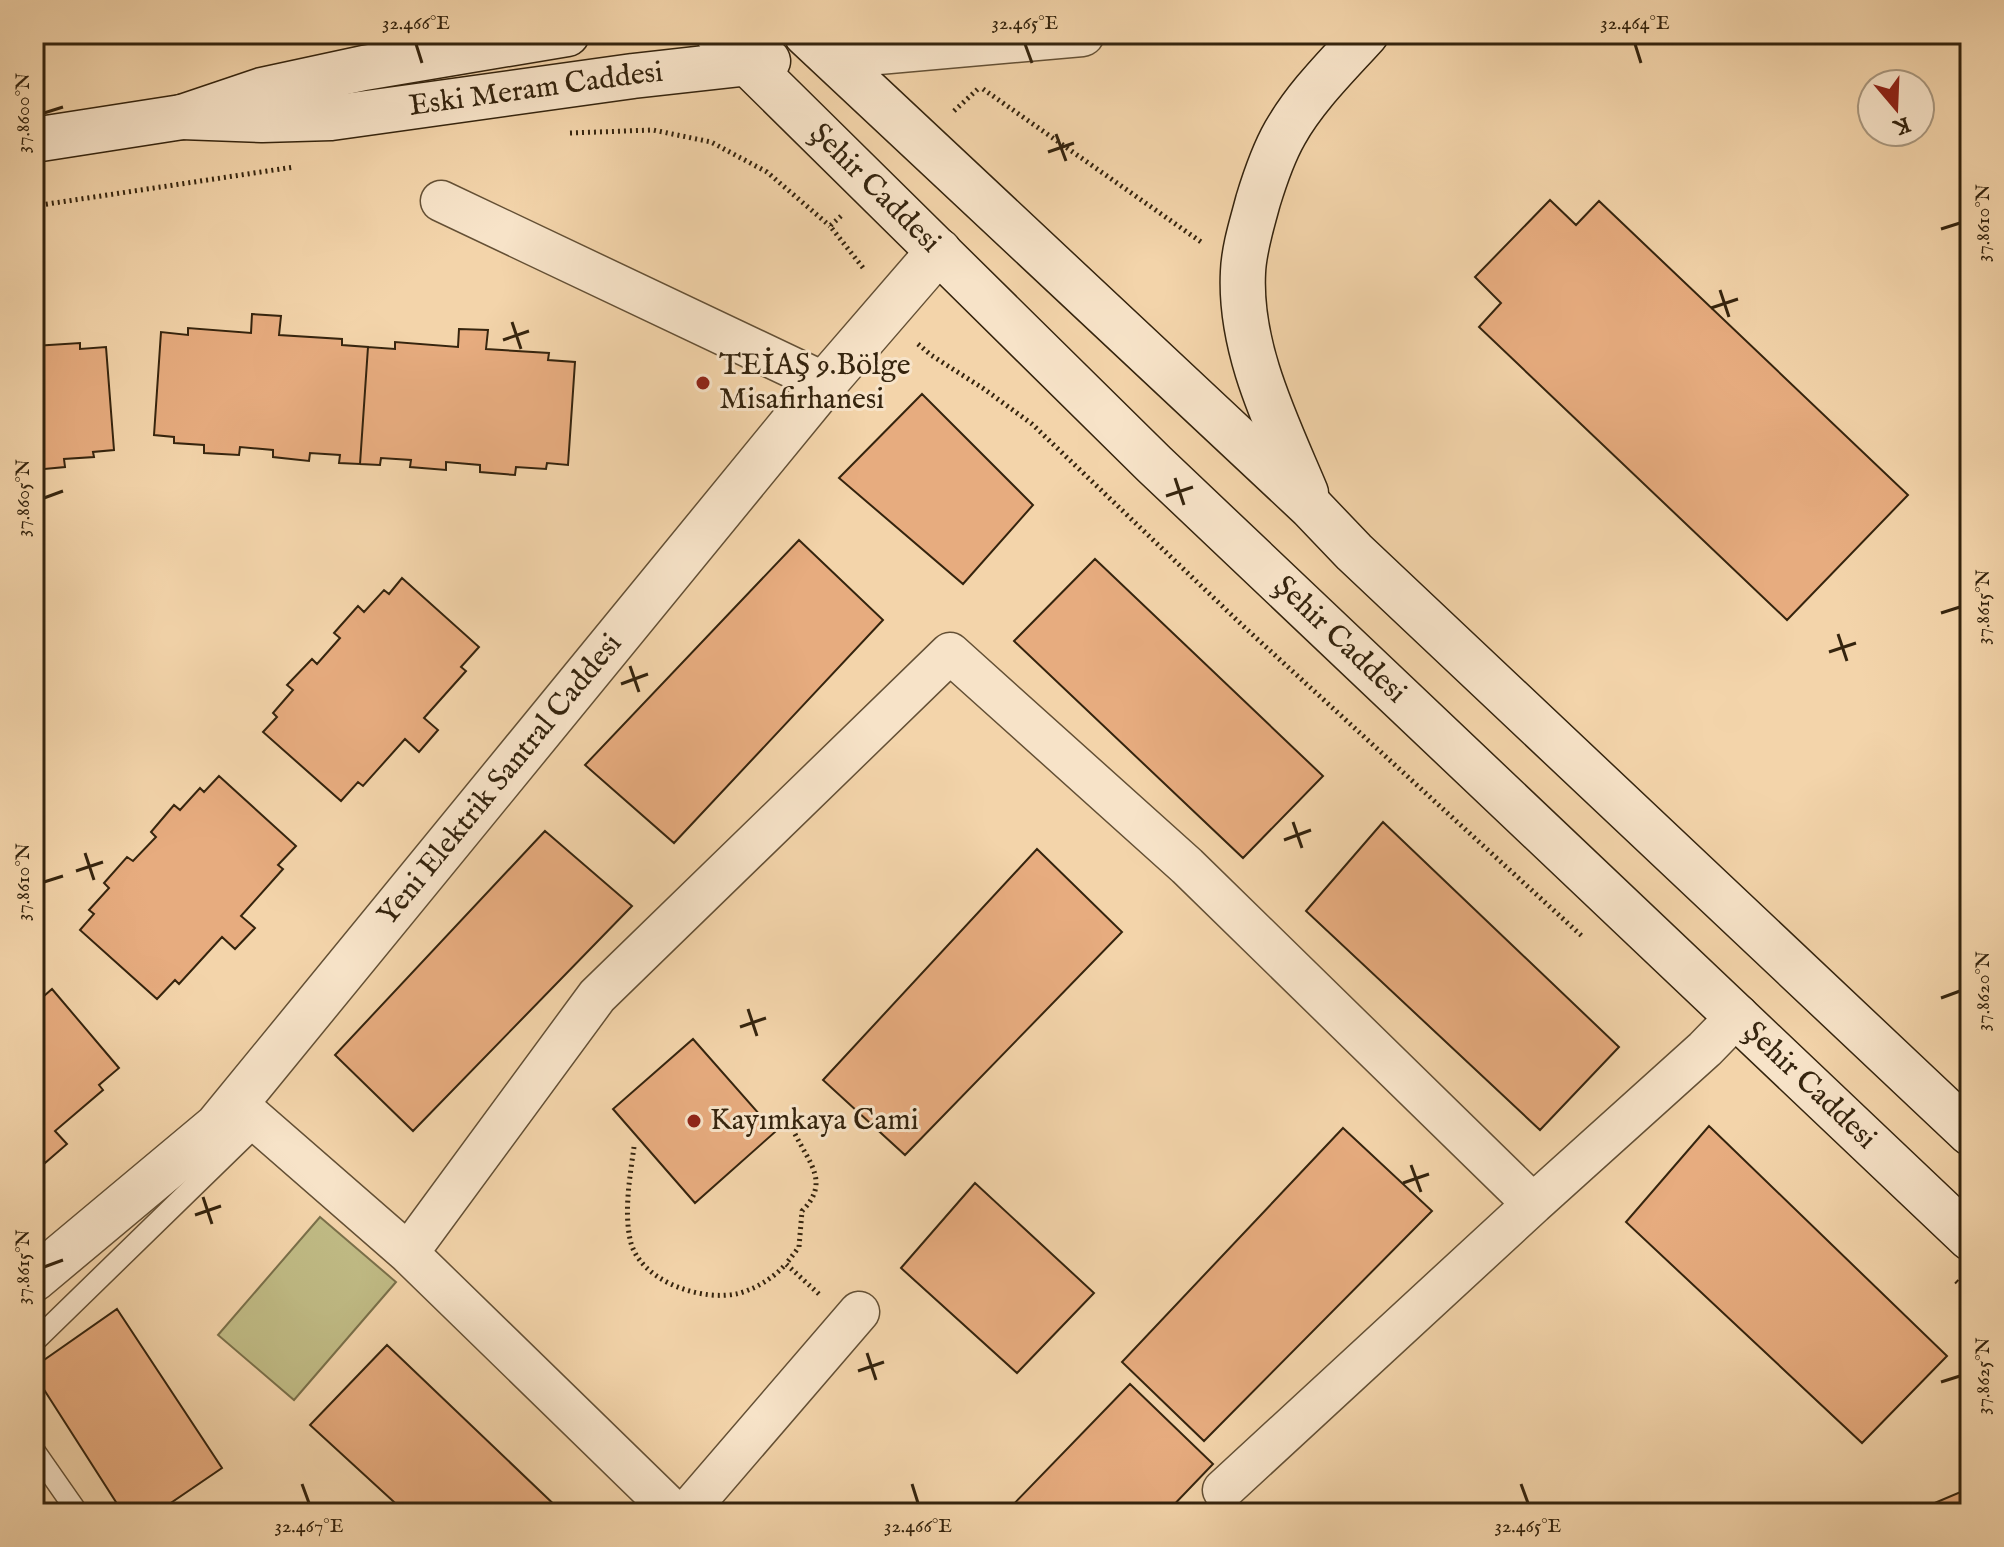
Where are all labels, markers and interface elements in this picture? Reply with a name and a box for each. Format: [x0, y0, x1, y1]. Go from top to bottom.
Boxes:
text: 32.466°E [382, 11, 450, 36]
text: 32.465°E [992, 11, 1059, 36]
text: 32.464°E [1600, 11, 1670, 36]
street label: Eski Meram Caddesi [406, 54, 665, 126]
north arrow [1856, 68, 1936, 148]
text: 37.8600°N [11, 73, 36, 153]
text: K [1889, 109, 1914, 141]
street label: Şehir Caddesi [801, 115, 948, 262]
text: 37.8610°N [1971, 184, 1996, 262]
place label: TEİAŞ 9.Bölge Misafirhanesi [719, 347, 910, 419]
marker: TEİAŞ 9.Bölge Misafirhanesi [694, 374, 712, 392]
text: 37.8605°N [11, 459, 36, 537]
street label: Şehir Caddesi [1265, 568, 1414, 712]
text: 37.8615°N [1971, 569, 1996, 645]
street label: Yeni Elektrik Santral Caddesi [370, 626, 631, 933]
text: 37.8610°N [11, 843, 36, 921]
text: 37.8620°N [1971, 951, 1996, 1031]
street label: Şehir Caddesi [1735, 1014, 1884, 1158]
place label: Kayımkaya Cami [710, 1102, 919, 1140]
marker: Kayımkaya Cami [685, 1112, 703, 1130]
text: 37.8615°N [11, 1229, 36, 1305]
text: 37.8625°N [1971, 1337, 1996, 1415]
text: 32.467°E [274, 1514, 344, 1539]
text: 32.466°E [884, 1514, 952, 1539]
text: 32.465°E [1495, 1514, 1562, 1539]

